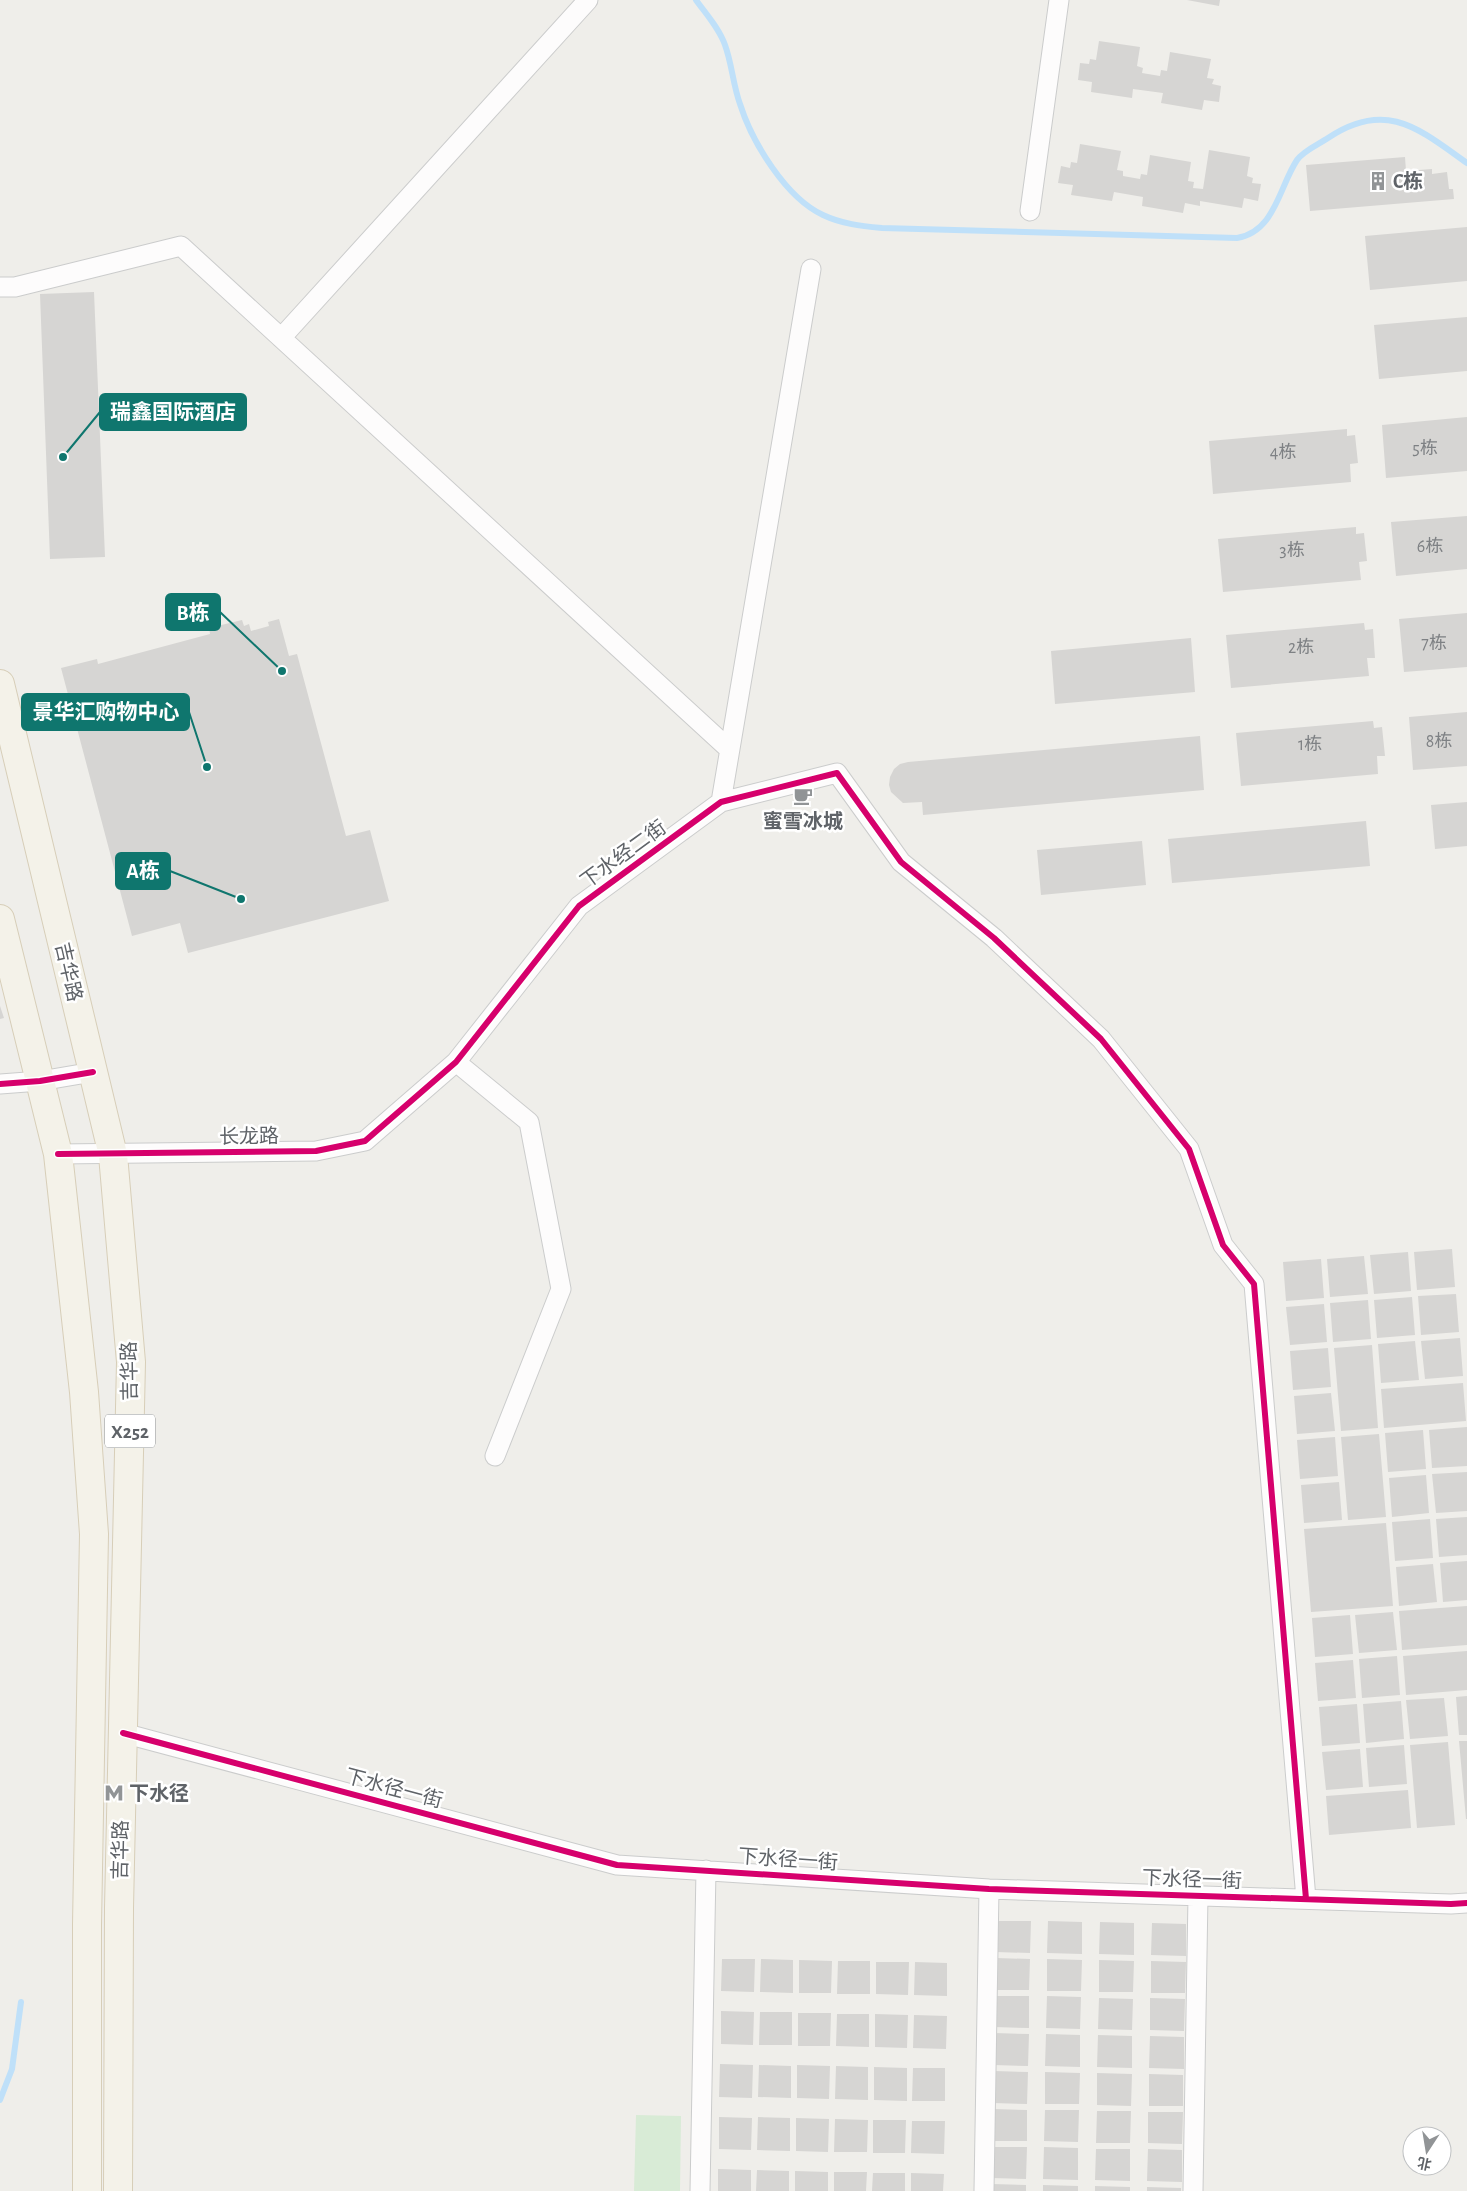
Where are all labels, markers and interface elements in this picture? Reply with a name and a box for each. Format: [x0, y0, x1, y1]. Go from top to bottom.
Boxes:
building icon: C栋 [1367, 170, 1389, 192]
place label: C栋 [1393, 170, 1423, 192]
callout: 瑞鑫国际酒店 [100, 394, 246, 430]
text: 瑞鑫国际酒店 [110, 400, 236, 423]
house number: 5栋 [1412, 438, 1438, 458]
house number: 4栋 [1270, 442, 1296, 462]
house number: 6栋 [1417, 536, 1443, 556]
house number: 3栋 [1279, 540, 1305, 560]
callout: B栋 [166, 594, 220, 630]
text: B栋 [176, 601, 210, 624]
house number: 7栋 [1421, 633, 1447, 653]
house number: 2栋 [1288, 637, 1314, 657]
callout: 景华汇购物中心 [22, 694, 189, 730]
text: 景华汇购物中心 [33, 700, 180, 723]
house number: 8栋 [1426, 731, 1452, 751]
house number: 1栋 [1298, 734, 1322, 754]
cafe icon: 蜜雪冰城 [792, 785, 814, 807]
place label: 蜜雪冰城 [763, 810, 843, 832]
street label: 下水经二街 [576, 816, 670, 892]
callout: A栋 [116, 853, 170, 889]
text: A栋 [126, 859, 160, 882]
street label: 吉华路 [52, 941, 85, 1004]
street label: 长龙路 [219, 1125, 279, 1148]
street label: 吉华路 [118, 1341, 141, 1401]
road number: X252 [105, 1414, 155, 1448]
street label: 下水径一街 [343, 1765, 445, 1812]
metro station icon: 下水径 [103, 1782, 125, 1804]
place label: 下水径 [129, 1783, 189, 1804]
street label: 吉华路 [109, 1820, 132, 1880]
street label: 下水径一街 [737, 1846, 839, 1873]
street label: 下水径一街 [1142, 1867, 1242, 1892]
north arrow [1402, 2126, 1452, 2176]
text: 北 [1416, 2154, 1433, 2172]

